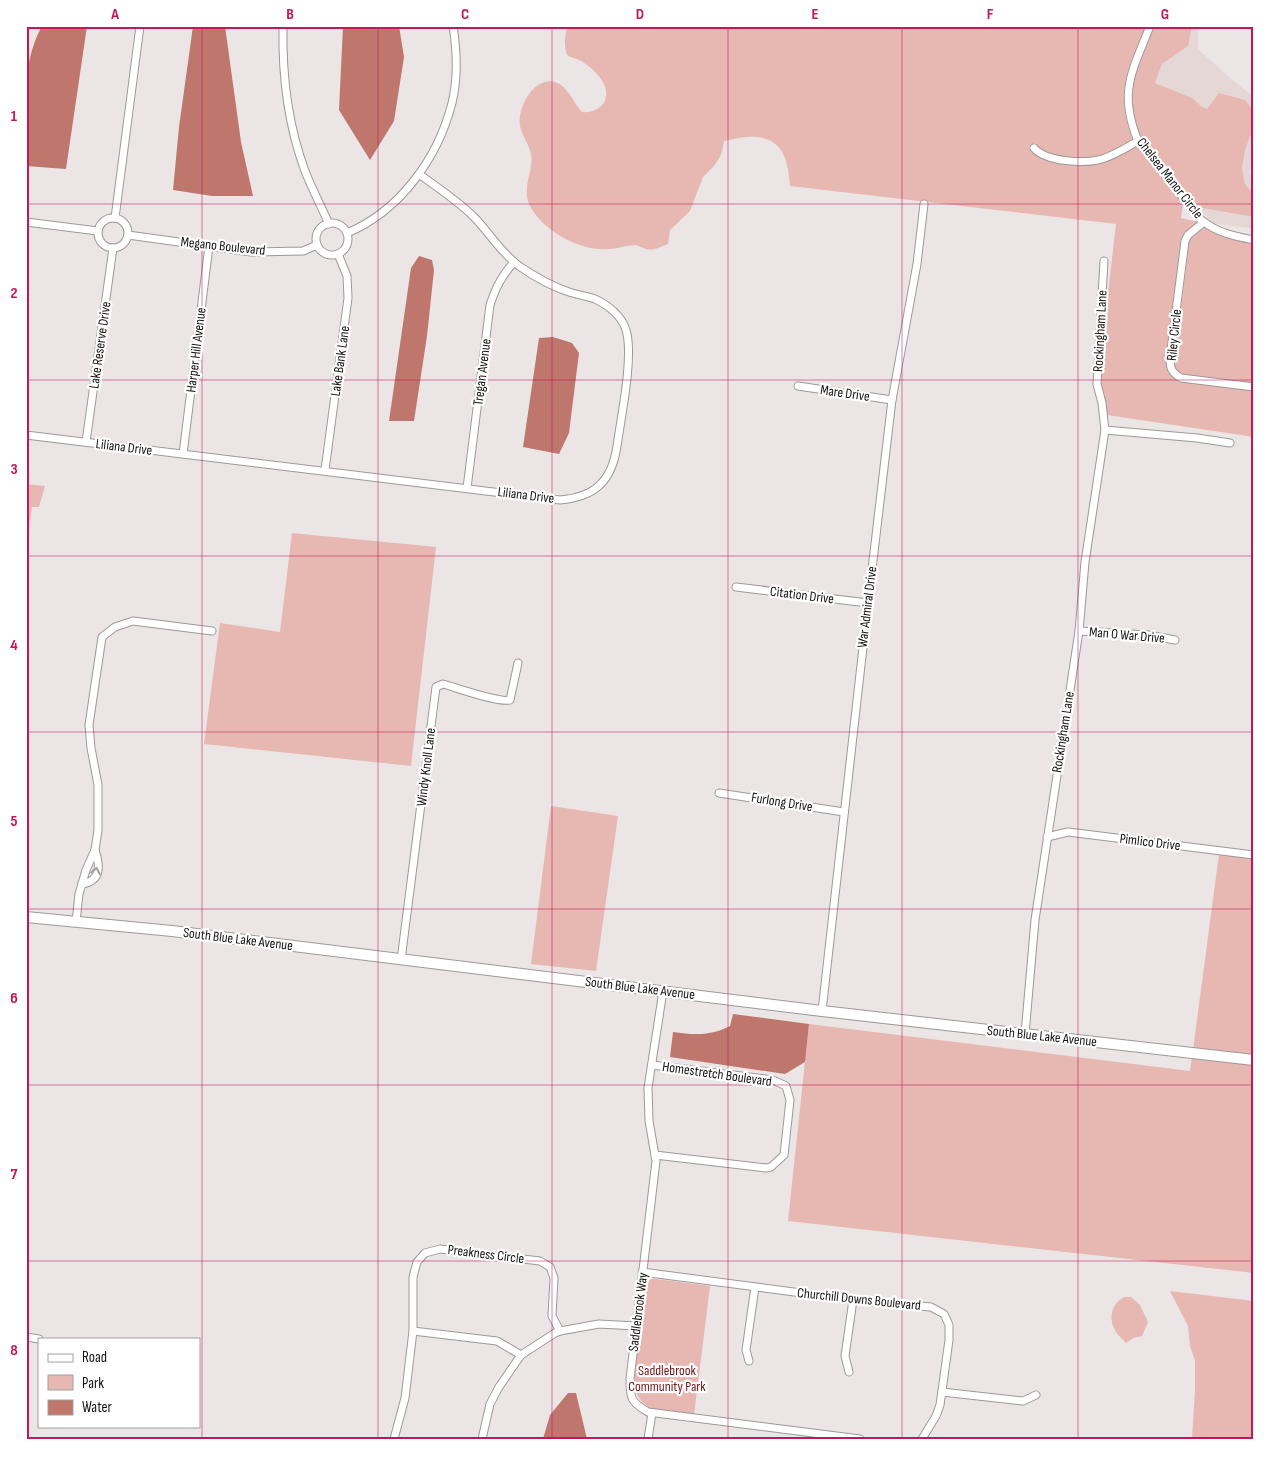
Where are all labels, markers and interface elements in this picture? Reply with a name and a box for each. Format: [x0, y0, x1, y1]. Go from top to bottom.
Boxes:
text: A [110, 5, 119, 24]
text: B [286, 5, 294, 24]
text: C [461, 5, 469, 24]
text: D [636, 5, 644, 24]
text: E [812, 5, 819, 24]
text: F [987, 5, 994, 24]
text: G [1161, 5, 1169, 24]
text: 1 [11, 107, 18, 126]
street label: Chelsea Manor Circle [1133, 134, 1207, 222]
street label: Megano Boulevard [180, 233, 266, 259]
text: 2 [10, 284, 18, 303]
street label: Rockingham Lane [1089, 290, 1111, 372]
street label: Lake Reserve Drive [85, 300, 115, 390]
street label: Harper Hill Avenue [182, 306, 210, 394]
street label: Riley Circle [1163, 308, 1185, 362]
street label: Lake Bank Lane [327, 325, 353, 397]
street label: Tregan Avenue [469, 338, 495, 406]
street label: Mare Drive [819, 381, 871, 405]
street label: Liliana Drive [95, 435, 153, 459]
text: 3 [10, 460, 18, 479]
street label: Liliana Drive [497, 483, 555, 507]
street label: War Admiral Drive [854, 565, 880, 649]
street label: Citation Drive [769, 583, 835, 607]
street label: Man O War Drive [1088, 623, 1166, 647]
text: 4 [10, 636, 18, 655]
street label: Rockingham Lane [1048, 690, 1078, 774]
street label: Windy Knoll Lane [413, 727, 439, 807]
street label: Furlong Drive [750, 789, 814, 815]
text: 5 [10, 812, 18, 831]
street label: Pimlico Drive [1119, 830, 1181, 854]
one-way arrow [90, 867, 101, 876]
street label: South Blue Lake Avenue [182, 924, 294, 954]
street label: South Blue Lake Avenue [584, 973, 696, 1003]
text: 6 [10, 989, 18, 1008]
street label: South Blue Lake Avenue [986, 1022, 1098, 1050]
street label: Homestretch Boulevard [661, 1058, 773, 1090]
text: 7 [11, 1165, 18, 1184]
street label: Preakness Circle [447, 1241, 525, 1267]
street label: Saddlebrook Way [625, 1271, 651, 1353]
street label: Churchill Downs Boulevard [796, 1284, 922, 1314]
legend [38, 1338, 200, 1428]
text: 8 [10, 1341, 18, 1360]
text: Road [82, 1348, 107, 1367]
park label: Saddlebrook Community Park [628, 1362, 706, 1395]
text: Park [82, 1374, 104, 1393]
text: Water [82, 1398, 113, 1417]

